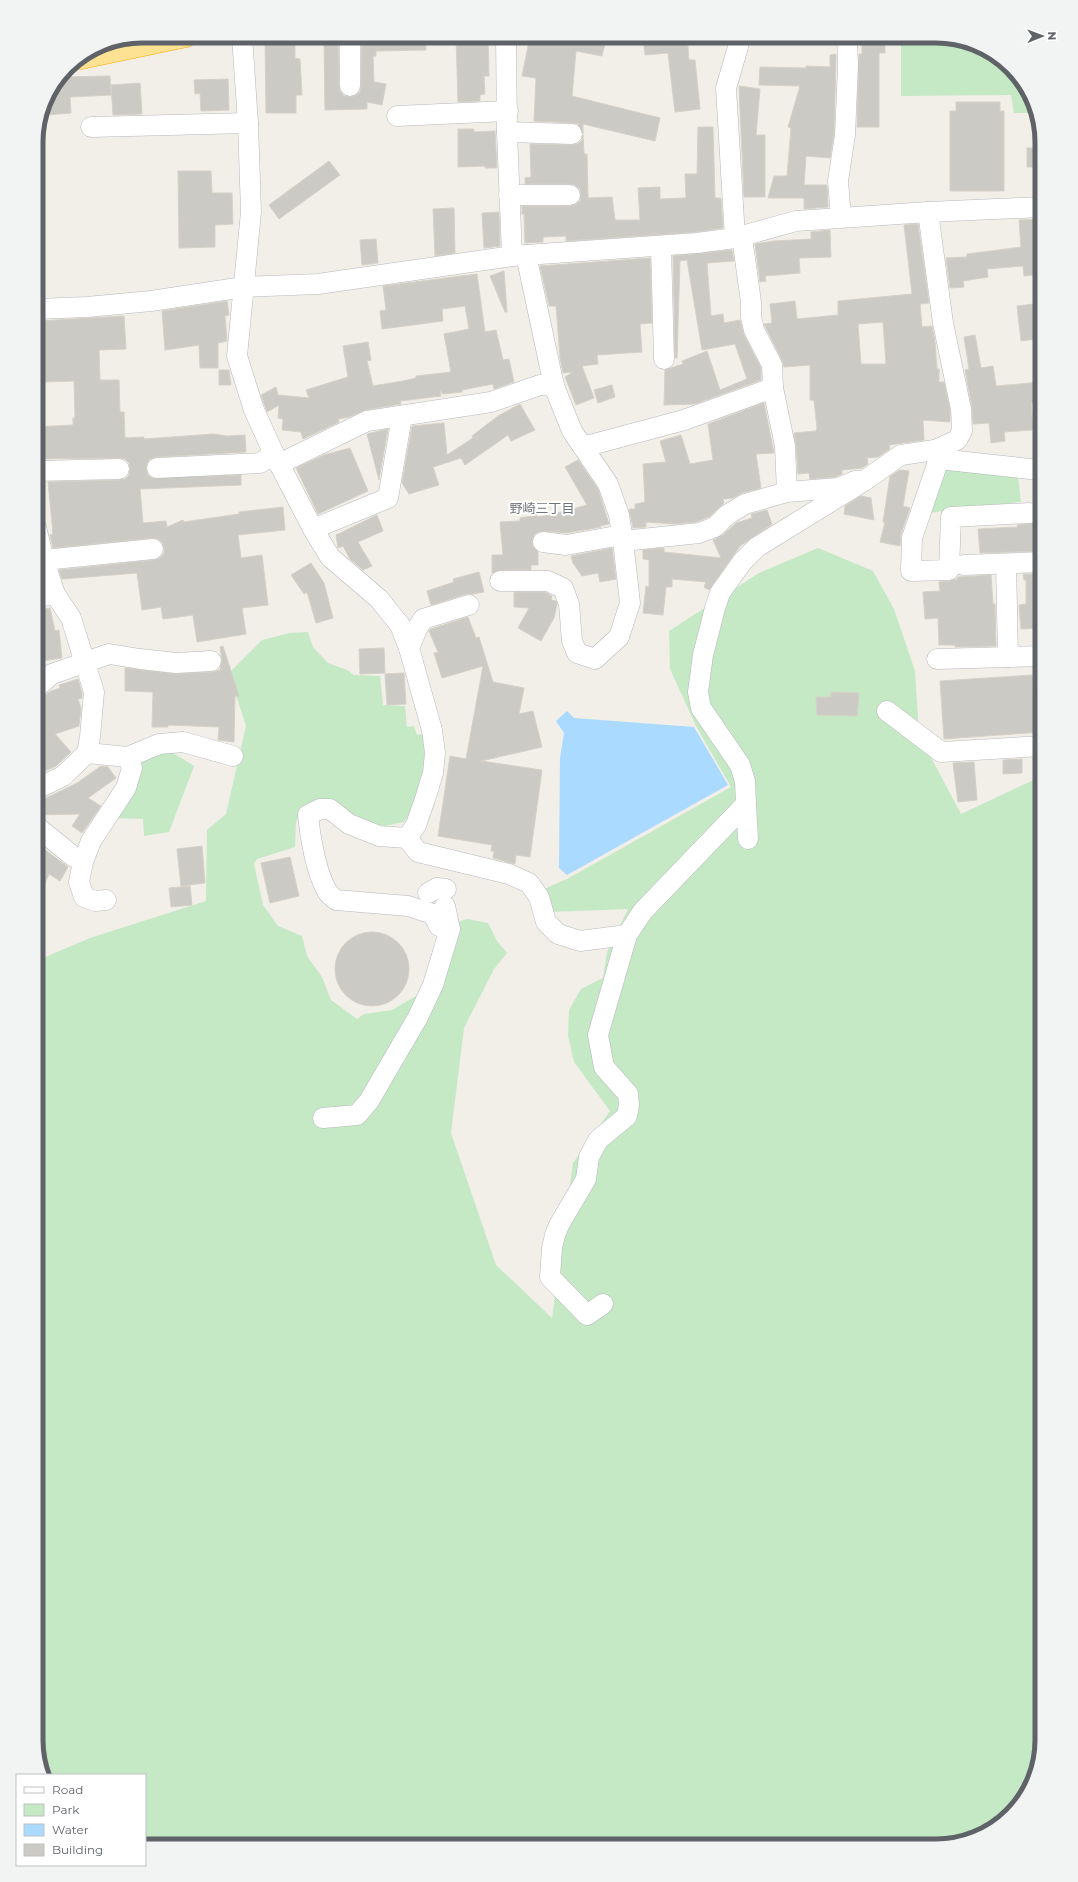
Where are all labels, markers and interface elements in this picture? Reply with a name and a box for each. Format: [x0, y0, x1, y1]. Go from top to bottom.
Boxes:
north arrow [1022, 16, 1062, 56]
text: N [1045, 31, 1059, 40]
district label: 野崎三丁目 [509, 500, 575, 516]
legend [16, 1774, 146, 1866]
text: Road [52, 1782, 83, 1797]
text: Park [52, 1802, 80, 1817]
text: Water [52, 1822, 89, 1837]
text: Building [52, 1842, 103, 1857]

